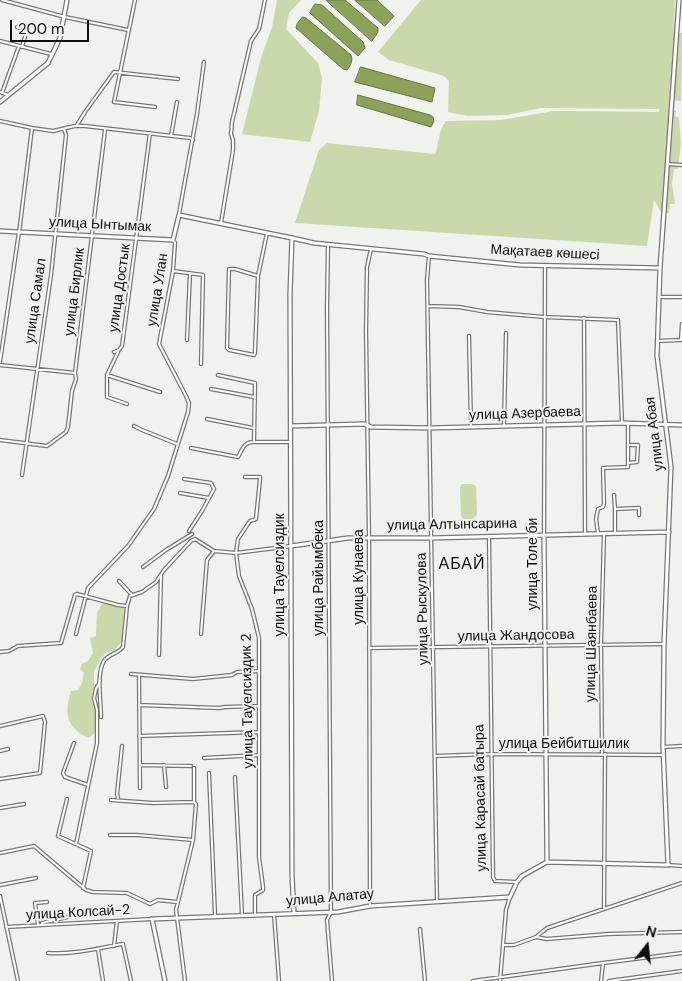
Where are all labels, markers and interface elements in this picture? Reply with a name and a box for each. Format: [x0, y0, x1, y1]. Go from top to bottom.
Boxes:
scale bar [12, 10, 91, 42]
text: 200 m [18, 19, 64, 39]
street label: улица Ынтымак [48, 214, 152, 236]
street label: Мақатаев көшесі [490, 242, 600, 264]
street label: улица Достык [105, 243, 135, 333]
street label: улица Бирлик [61, 247, 89, 337]
street label: улица Улан [144, 252, 172, 328]
street label: улица Самал [22, 257, 50, 345]
street label: улица Абая [642, 396, 668, 472]
street label: улица Азербаева [469, 404, 581, 424]
street label: улица Тауелсиздик [272, 513, 288, 637]
street label: улица Алтынсарина [387, 515, 517, 535]
street label: улица Толе би [525, 518, 541, 610]
street label: улица Райымбека [311, 520, 327, 636]
street label: улица Кунаева [351, 529, 367, 625]
street label: улица Рыскулова [414, 552, 432, 666]
district label: АБАЙ [438, 555, 486, 575]
street label: улица Шаянбаева [583, 586, 601, 702]
street label: улица Жандосова [457, 627, 575, 645]
street label: улица Тауелсиздик 2 [238, 633, 258, 769]
street label: улица Карасай батыра [471, 724, 491, 872]
street label: улица Бейбитшилик [499, 736, 629, 752]
street label: улица Алатау [285, 886, 375, 910]
street label: улица Колсай-2 [26, 902, 130, 924]
north arrow [622, 921, 672, 971]
text: N [644, 922, 659, 942]

